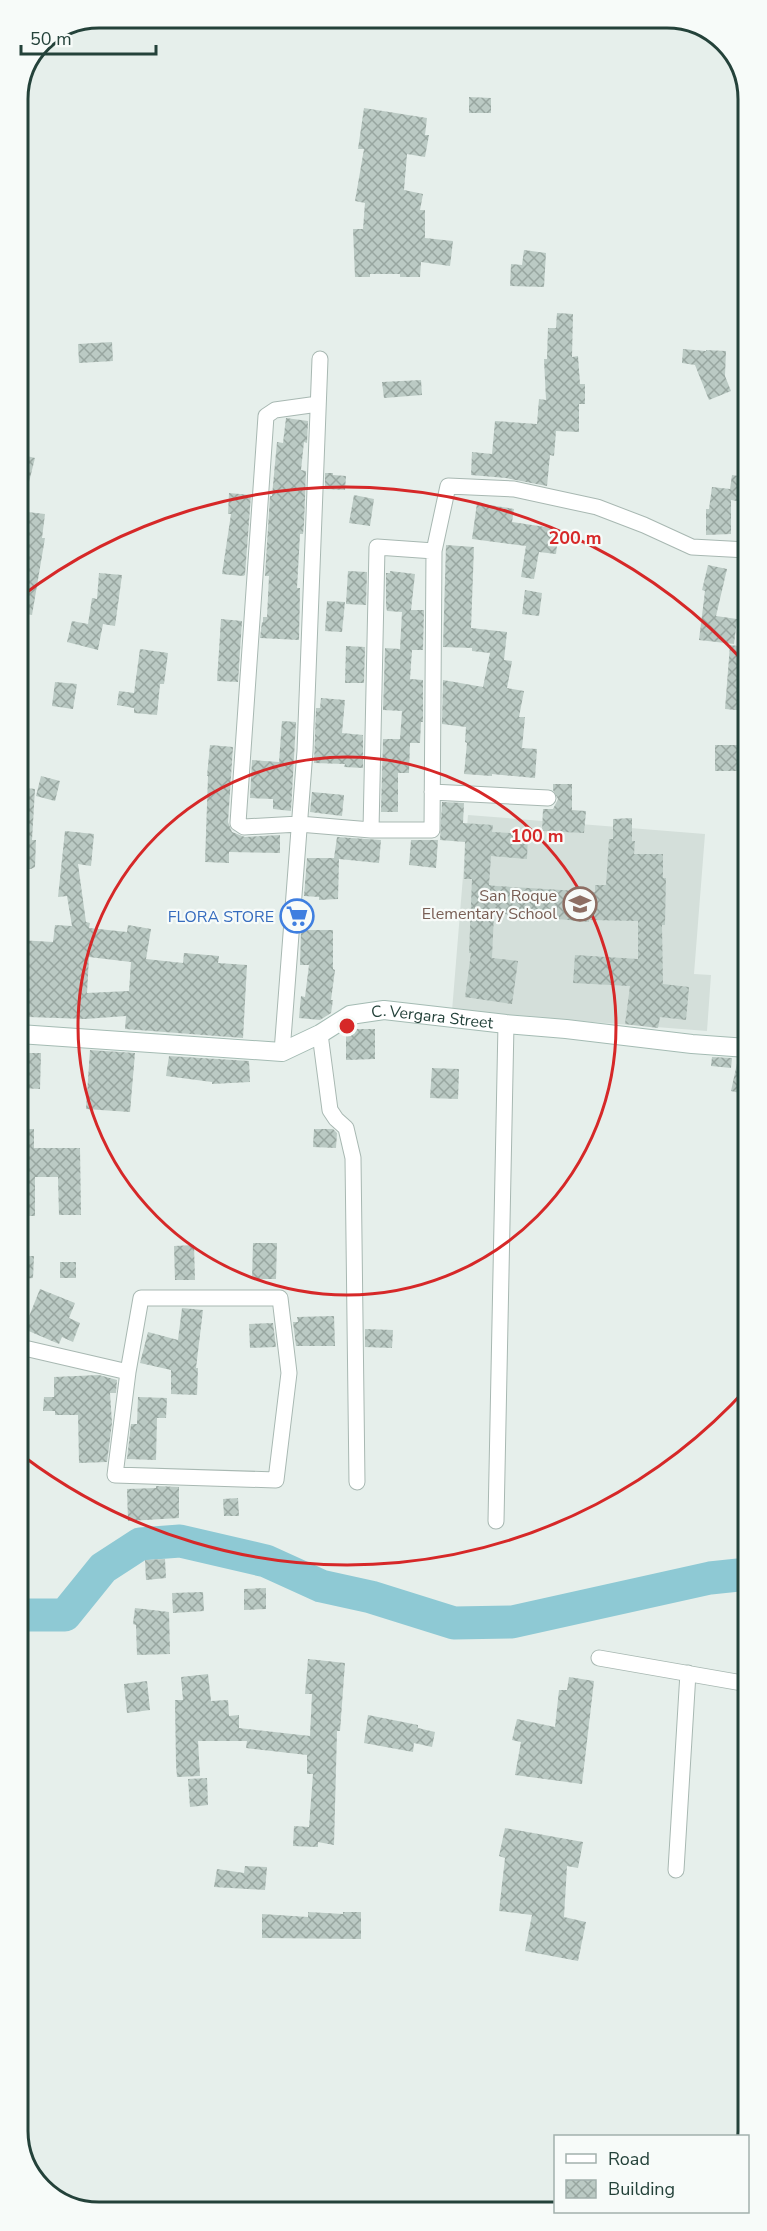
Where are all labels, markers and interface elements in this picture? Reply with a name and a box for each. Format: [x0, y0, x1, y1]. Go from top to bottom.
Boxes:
scale bar [21, 18, 156, 56]
text: 50 m [30, 27, 72, 51]
text: 200 m [548, 526, 602, 550]
text: 100 m [510, 824, 564, 848]
place label: San Roque Elementary School [422, 885, 557, 925]
school or university icon: San Roque Elementary School [562, 886, 598, 922]
supermarket icon: FLORA STORE [279, 898, 315, 934]
place label: FLORA STORE [168, 906, 274, 928]
street label: C. Vergara Street [370, 1000, 495, 1034]
centre of rings [337, 1016, 357, 1036]
legend [554, 2135, 749, 2213]
text: Road [608, 2147, 650, 2171]
text: Building [608, 2177, 675, 2201]

